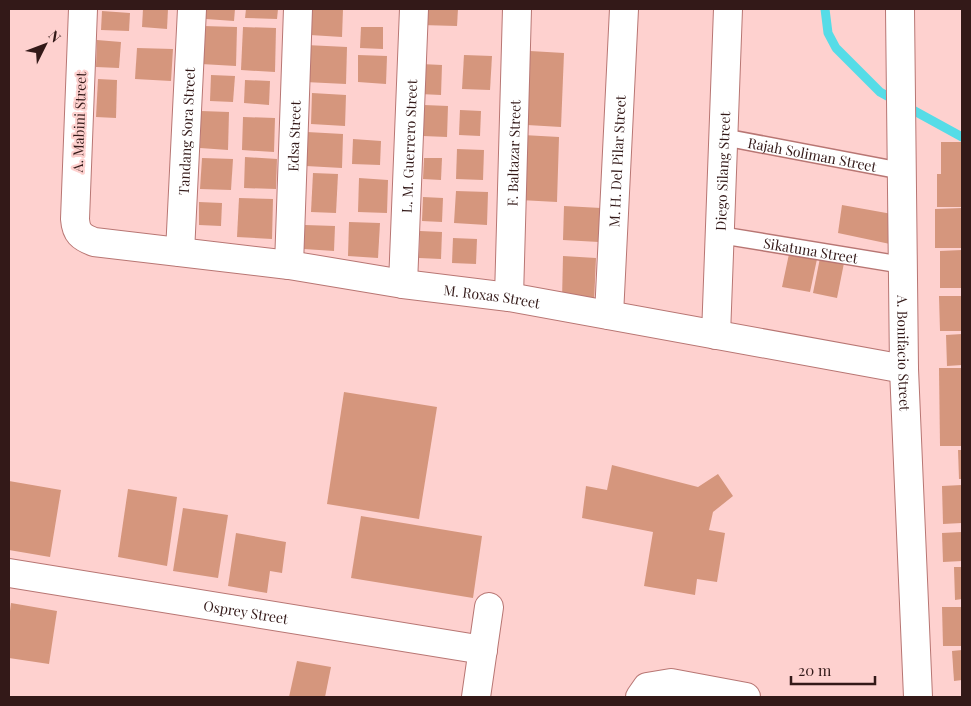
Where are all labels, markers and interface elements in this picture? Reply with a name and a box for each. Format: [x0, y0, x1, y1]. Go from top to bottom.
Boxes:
north arrow [20, 20, 70, 70]
text: N [45, 26, 65, 46]
street label: Tandang Sora Street [173, 66, 199, 195]
street label: A. Mabini Street [68, 70, 90, 174]
street label: L. M. Guerrero Street [396, 78, 421, 213]
street label: M. H. Del Pilar Street [604, 94, 629, 228]
street label: Edsa Street [283, 99, 304, 172]
street label: F. Baltazar Street [502, 99, 524, 207]
street label: Diego Silang Street [710, 110, 734, 231]
street label: Rajah Soliman Street [746, 132, 879, 176]
street label: Sikatuna Street [762, 233, 861, 267]
street label: M. Roxas Street [443, 280, 543, 312]
street label: A. Bonifacio Street [894, 294, 915, 412]
street label: Osprey Street [202, 595, 291, 628]
scale bar [791, 654, 875, 686]
text: 20 m [798, 660, 832, 680]

